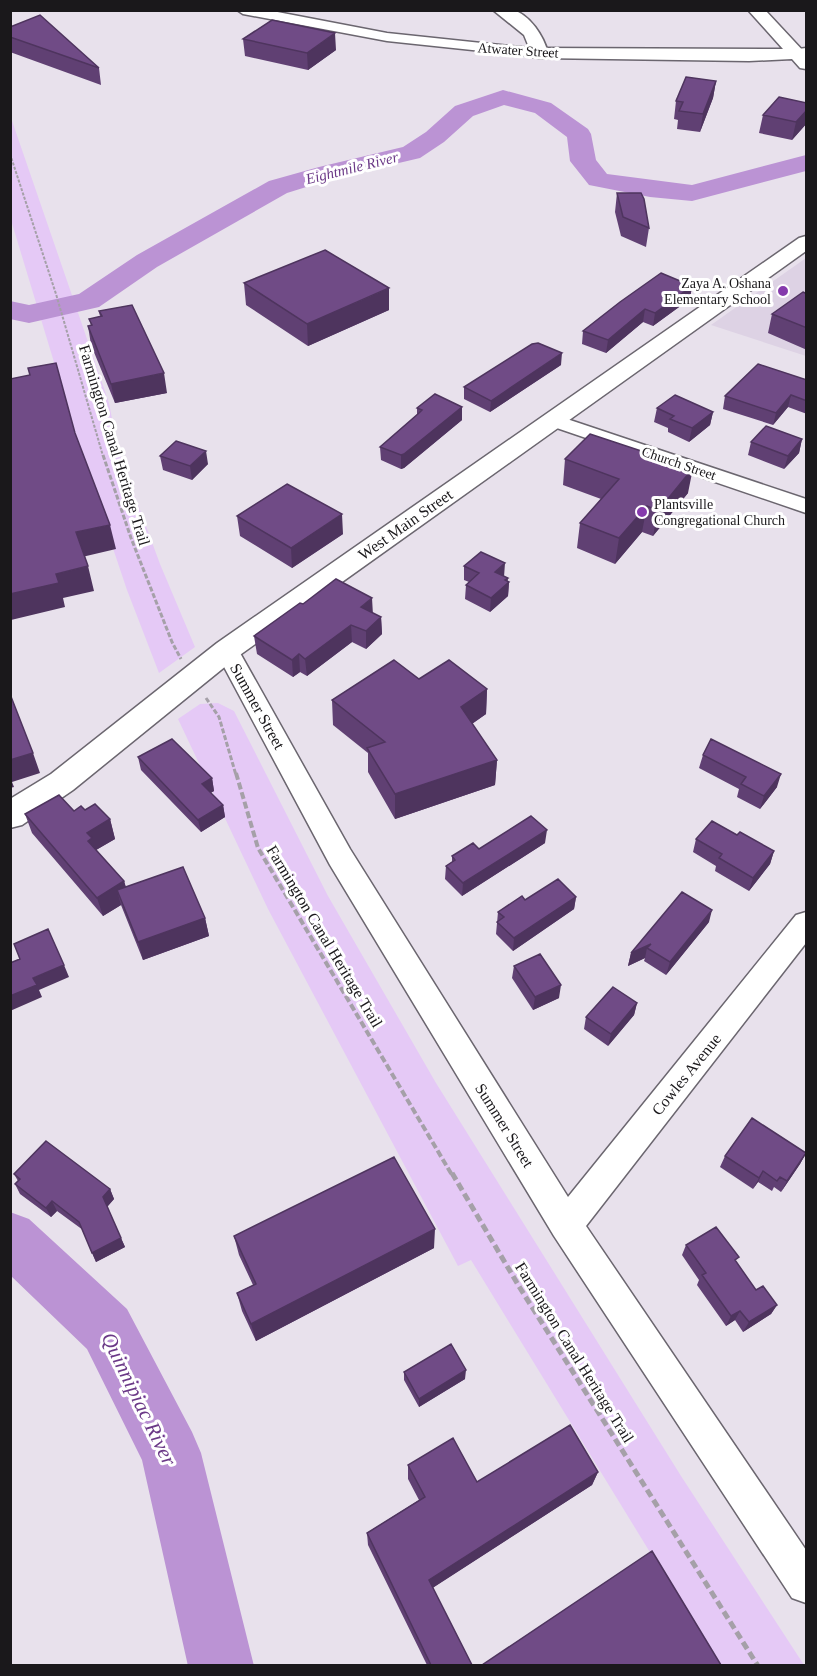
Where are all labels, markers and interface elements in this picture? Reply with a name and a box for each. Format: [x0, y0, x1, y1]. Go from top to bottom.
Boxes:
street label: Atwater Street [477, 40, 559, 61]
water label: Eightmile River [303, 149, 400, 187]
place label: Zaya A. Oshana Elementary School [664, 276, 772, 307]
marker: Zaya A. Oshana Elementary School [776, 284, 790, 298]
street label: Farmington Canal Heritage Trail [75, 343, 153, 549]
street label: Church Street [640, 444, 718, 483]
street label: West Main Street [355, 485, 456, 563]
place label: Plantsville Congregational Church [654, 497, 785, 528]
marker: Plantsville Congregational Church [635, 505, 649, 519]
street label: Summer Street [227, 660, 288, 753]
street label: Farmington Canal Heritage Trail [263, 842, 386, 1031]
street label: Cowles Avenue [648, 1030, 724, 1118]
street label: Summer Street [472, 1080, 537, 1171]
street label: Farmington Canal Heritage Trail [511, 1259, 638, 1447]
water label: Quinnipiac River [96, 1328, 182, 1470]

